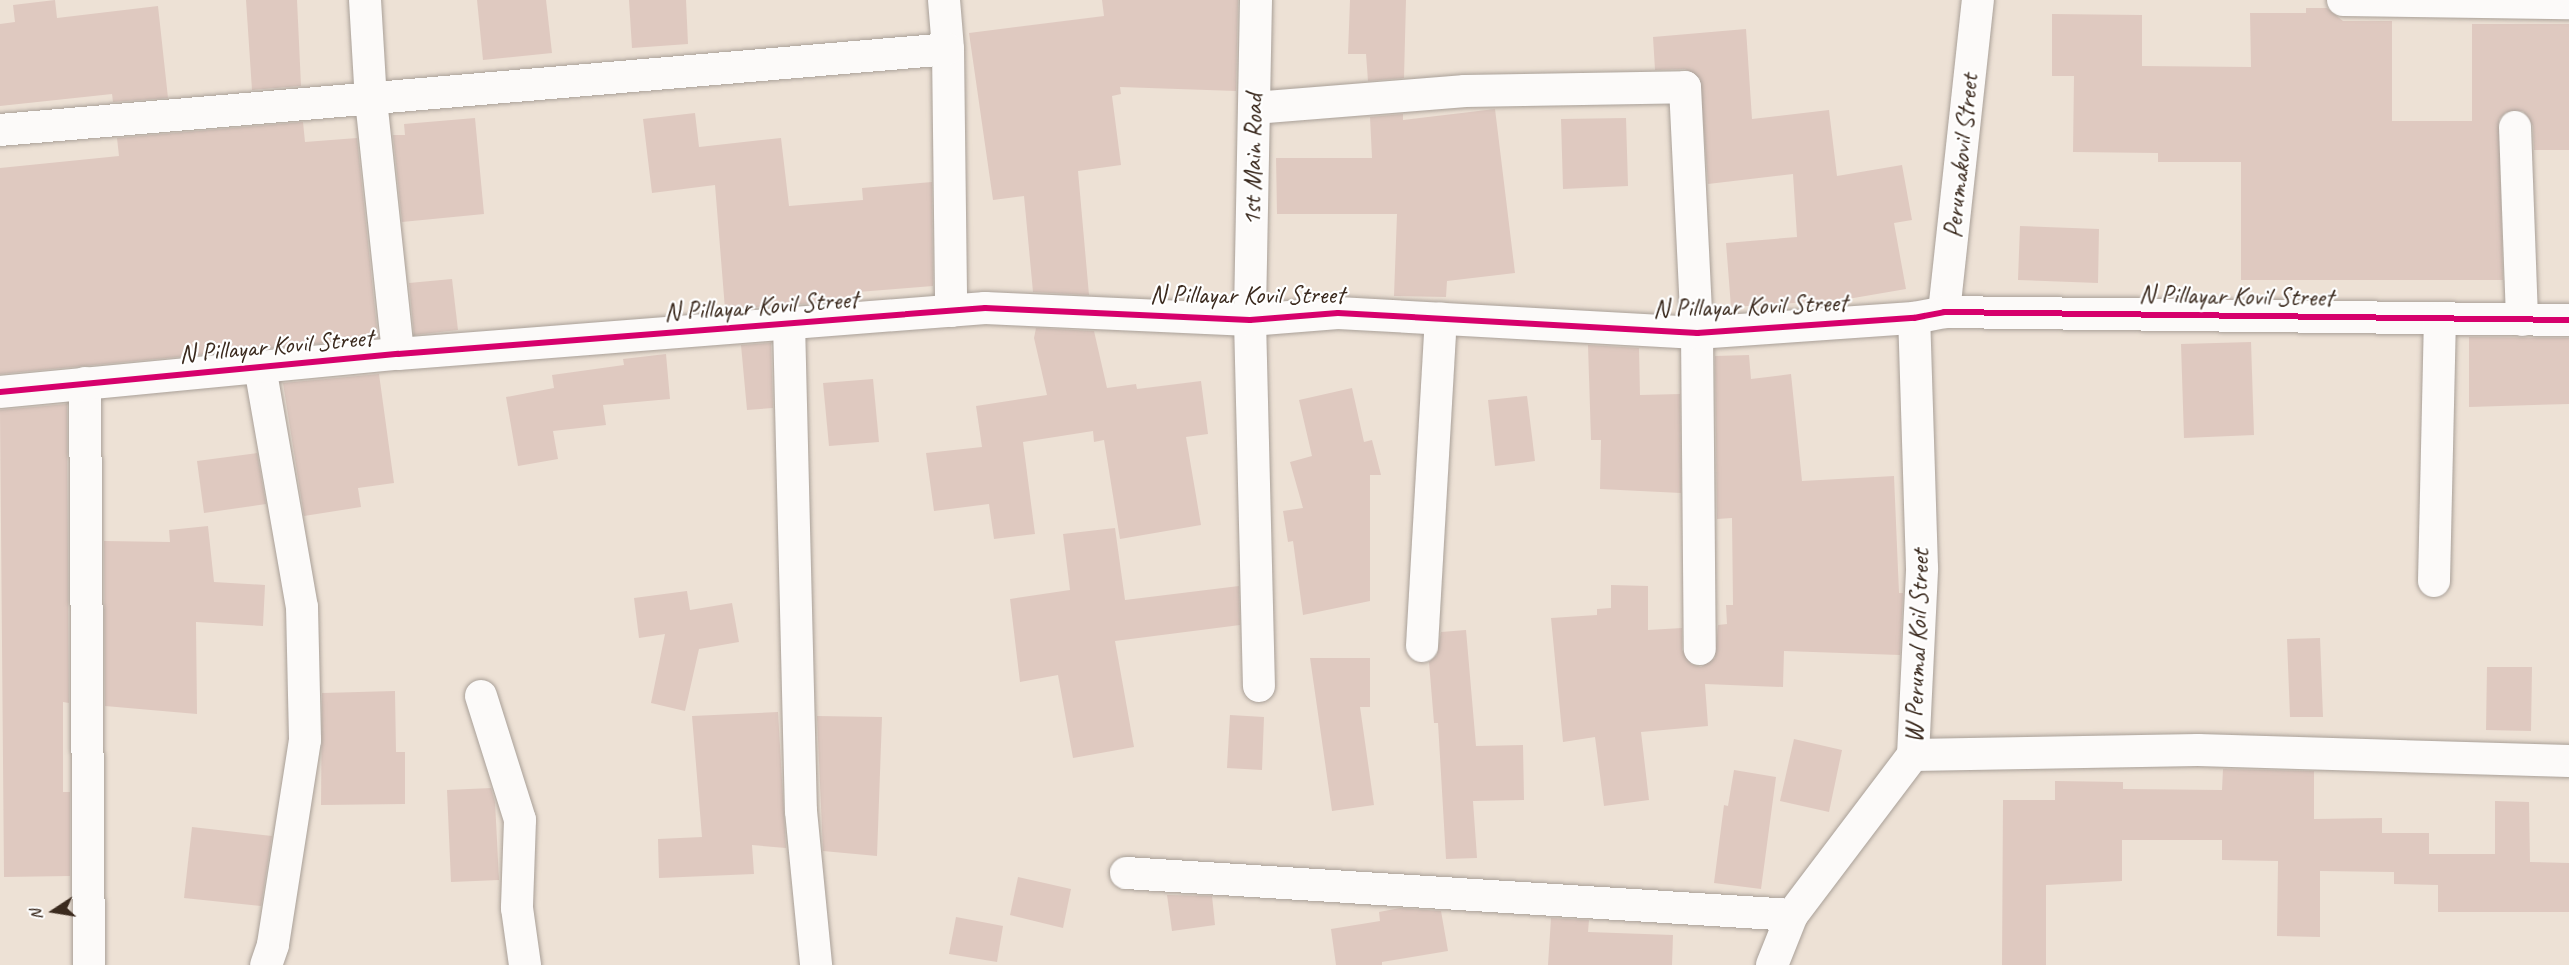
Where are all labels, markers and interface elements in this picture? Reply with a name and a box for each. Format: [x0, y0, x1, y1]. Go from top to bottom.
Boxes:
street label: Perumakovil Street [1937, 72, 1985, 240]
street label: 1st Main Road [1236, 94, 1270, 226]
street label: N Pillayar Kovil Street [1149, 279, 1345, 311]
street label: N Pillayar Kovil Street [2138, 279, 2334, 313]
street label: N Pillayar Kovil Street [663, 284, 859, 328]
street label: N Pillayar Kovil Street [1652, 287, 1848, 325]
street label: N Pillayar Kovil Street [177, 322, 375, 370]
street label: W Perumal Koil Street [1898, 548, 1936, 744]
north arrow [24, 881, 84, 941]
text: N [26, 908, 47, 922]

